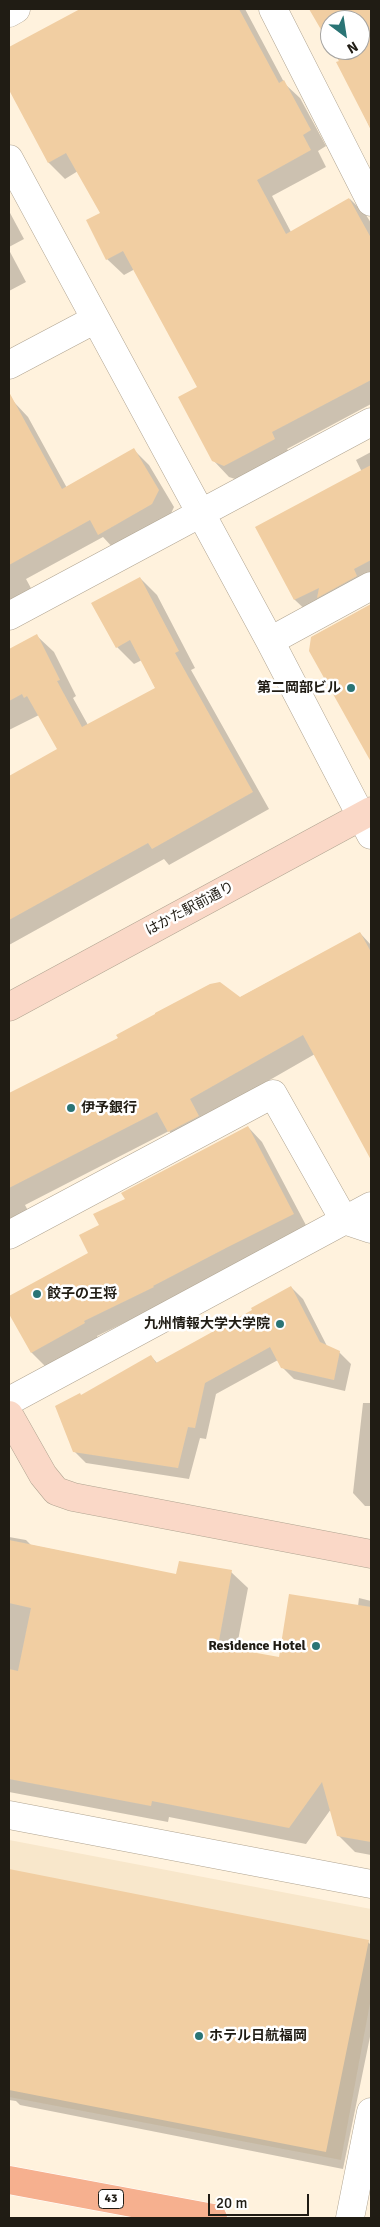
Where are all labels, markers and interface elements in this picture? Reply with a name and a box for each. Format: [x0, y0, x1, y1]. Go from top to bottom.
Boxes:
north arrow [320, 10, 370, 60]
text: N [344, 38, 361, 57]
place label: 第二岡部ビル [257, 680, 341, 696]
marker: 第二岡部ビル [345, 682, 357, 694]
street label: はかた駅前通り [143, 879, 237, 939]
place label: 伊予銀行 [81, 1100, 137, 1116]
marker: 伊予銀行 [65, 1102, 77, 1114]
place label: 餃子の王将 [47, 1286, 117, 1302]
marker: 餃子の王将 [31, 1288, 43, 1300]
place label: 九州情報大学大学院 [144, 1316, 270, 1332]
marker: 九州情報大学大学院 [274, 1318, 286, 1330]
place label: Residence Hotel [208, 1638, 306, 1654]
marker: Residence Hotel [310, 1640, 322, 1652]
place label: ホテル日航福岡 [209, 2028, 307, 2044]
marker: ホテル日航福岡 [193, 2030, 205, 2042]
scale bar [210, 2184, 311, 2216]
road number: 43 [98, 2190, 124, 2208]
text: 20 m [216, 2194, 247, 2212]

